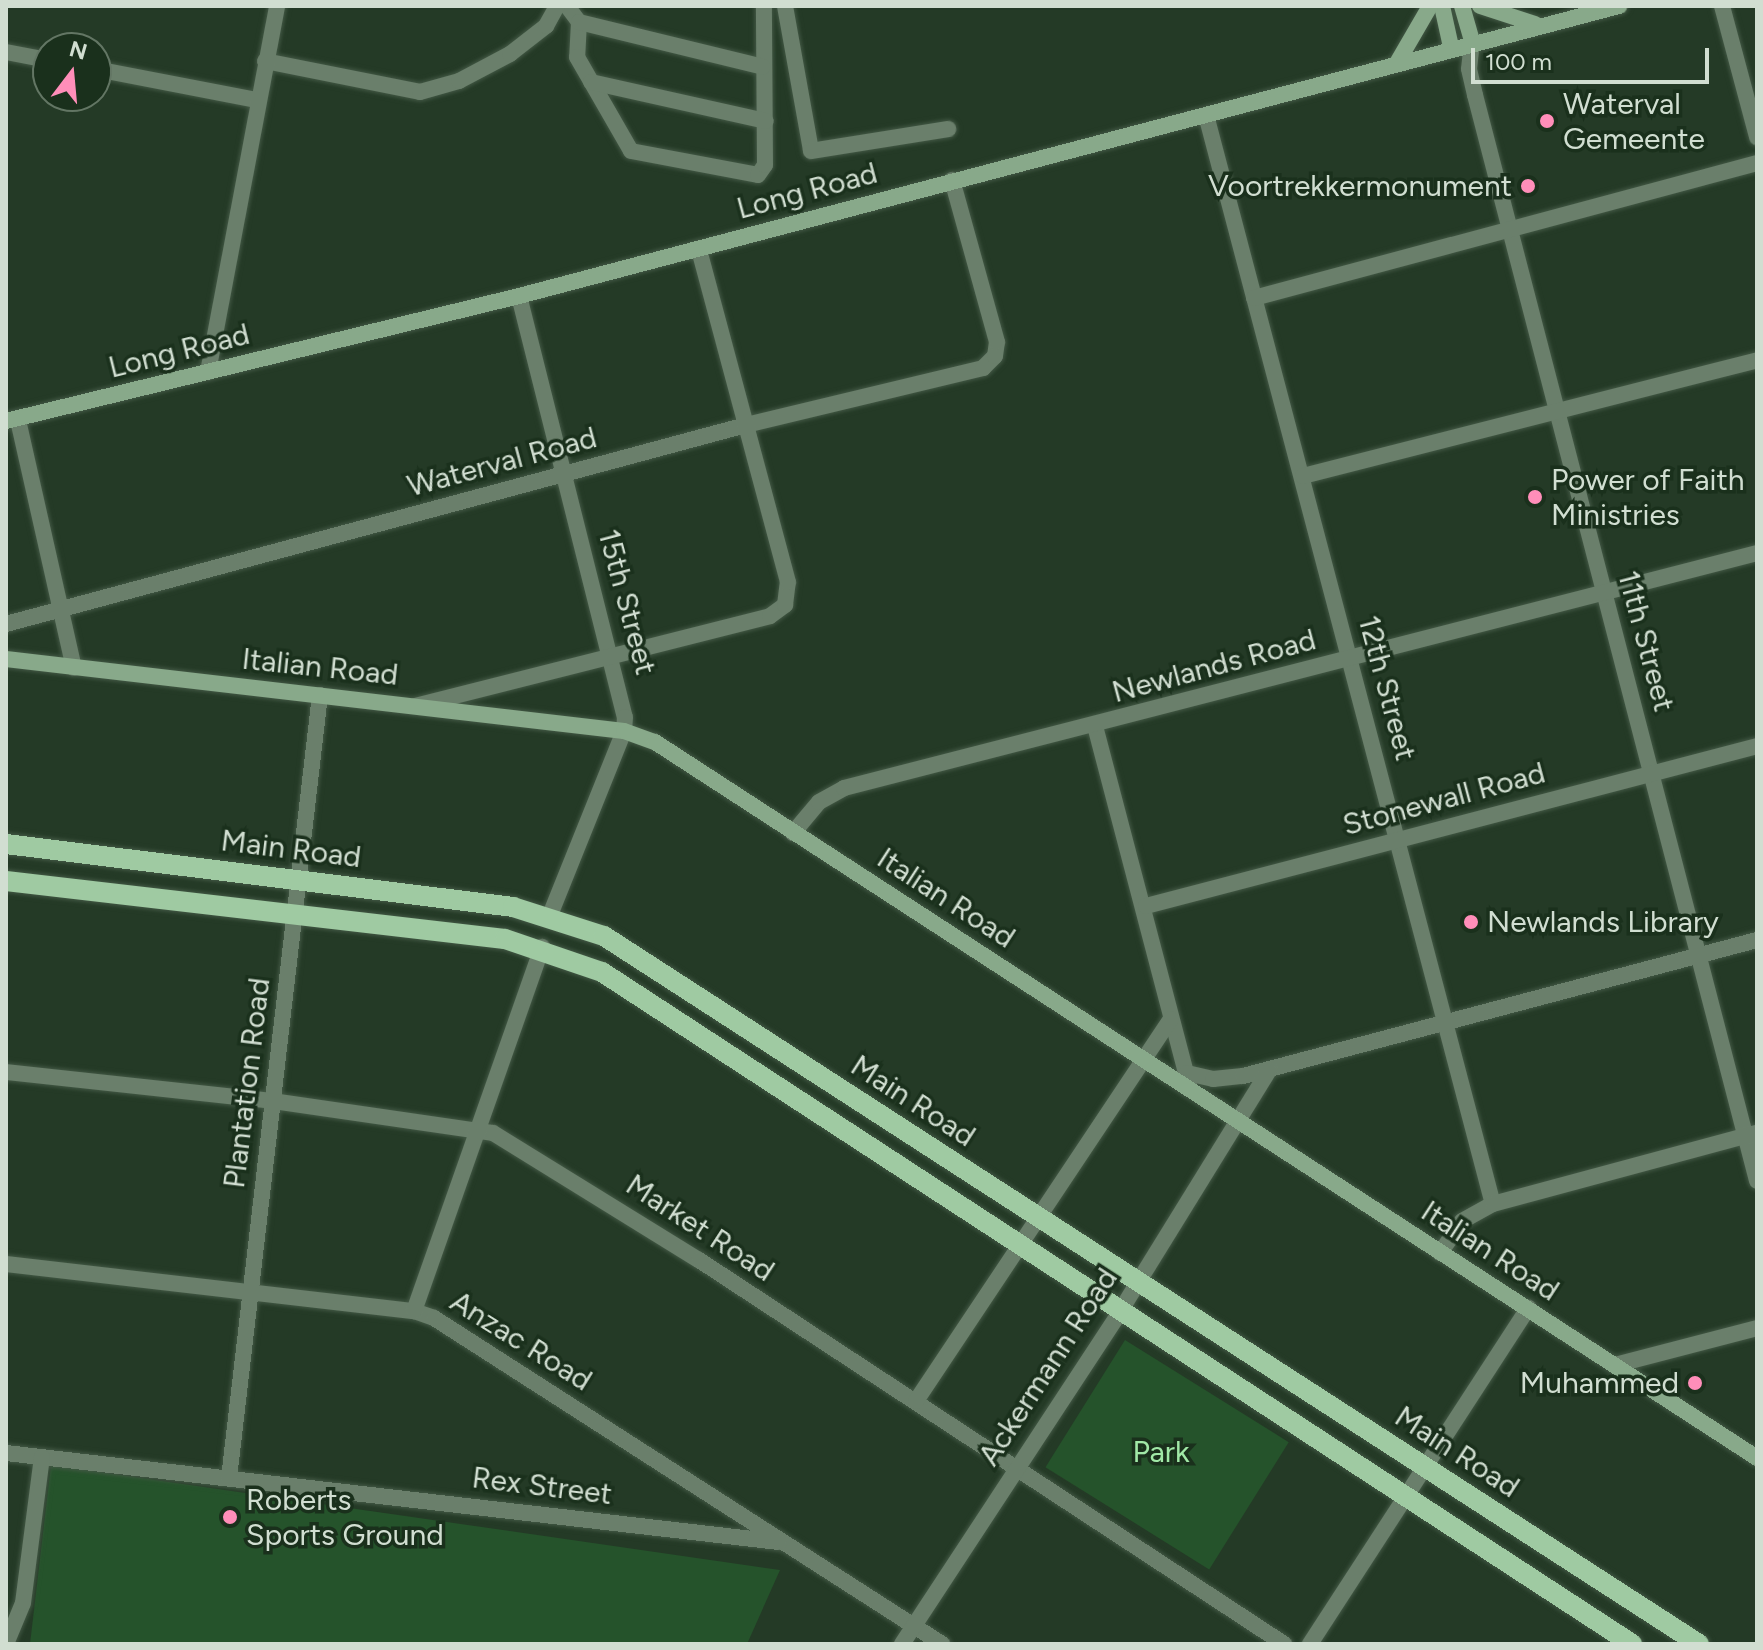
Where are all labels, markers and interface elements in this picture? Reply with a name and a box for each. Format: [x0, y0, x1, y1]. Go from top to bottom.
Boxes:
north arrow [32, 32, 112, 112]
scale bar [1475, 32, 1713, 82]
text: N [66, 35, 90, 66]
text: 100 m [1485, 47, 1552, 76]
place label: Waterval Gemeente [1563, 86, 1705, 156]
marker: Waterval Gemeente [1538, 112, 1556, 130]
street label: Long Road [733, 155, 881, 227]
place label: Voortrekkermonument [1208, 168, 1512, 204]
marker: Voortrekkermonument [1519, 177, 1537, 195]
street label: Long Road [105, 316, 253, 386]
street label: Waterval Road [404, 419, 600, 505]
place label: Power of Faith Ministries [1551, 462, 1745, 532]
marker: Power of Faith Ministries [1526, 488, 1544, 506]
street label: 15th Street [590, 525, 664, 679]
street label: 11th Street [1610, 567, 1682, 715]
street label: 12th Street [1350, 612, 1424, 764]
street label: Newlands Road [1108, 622, 1320, 710]
street label: Italian Road [240, 641, 400, 693]
street label: Stonewall Road [1339, 755, 1549, 843]
street label: Main Road [219, 823, 363, 875]
street label: Italian Road [870, 840, 1022, 956]
place label: Newlands Library [1487, 904, 1719, 940]
marker: Newlands Library [1462, 913, 1480, 931]
street label: Plantation Road [216, 976, 278, 1190]
street label: Main Road [844, 1048, 982, 1154]
street label: Market Road [619, 1167, 781, 1289]
street label: Italian Road [1414, 1193, 1566, 1309]
street label: Ackermann Road [971, 1262, 1125, 1472]
street label: Anzac Road [444, 1283, 598, 1399]
place label: Muhammed [1520, 1365, 1679, 1401]
marker: Muhammed [1686, 1374, 1704, 1392]
street label: Main Road [1388, 1399, 1526, 1505]
park label: Park [1132, 1434, 1190, 1470]
street label: Rex Street [470, 1460, 614, 1512]
place label: Roberts Sports Ground [246, 1482, 444, 1552]
marker: Roberts Sports Ground [221, 1508, 239, 1526]

